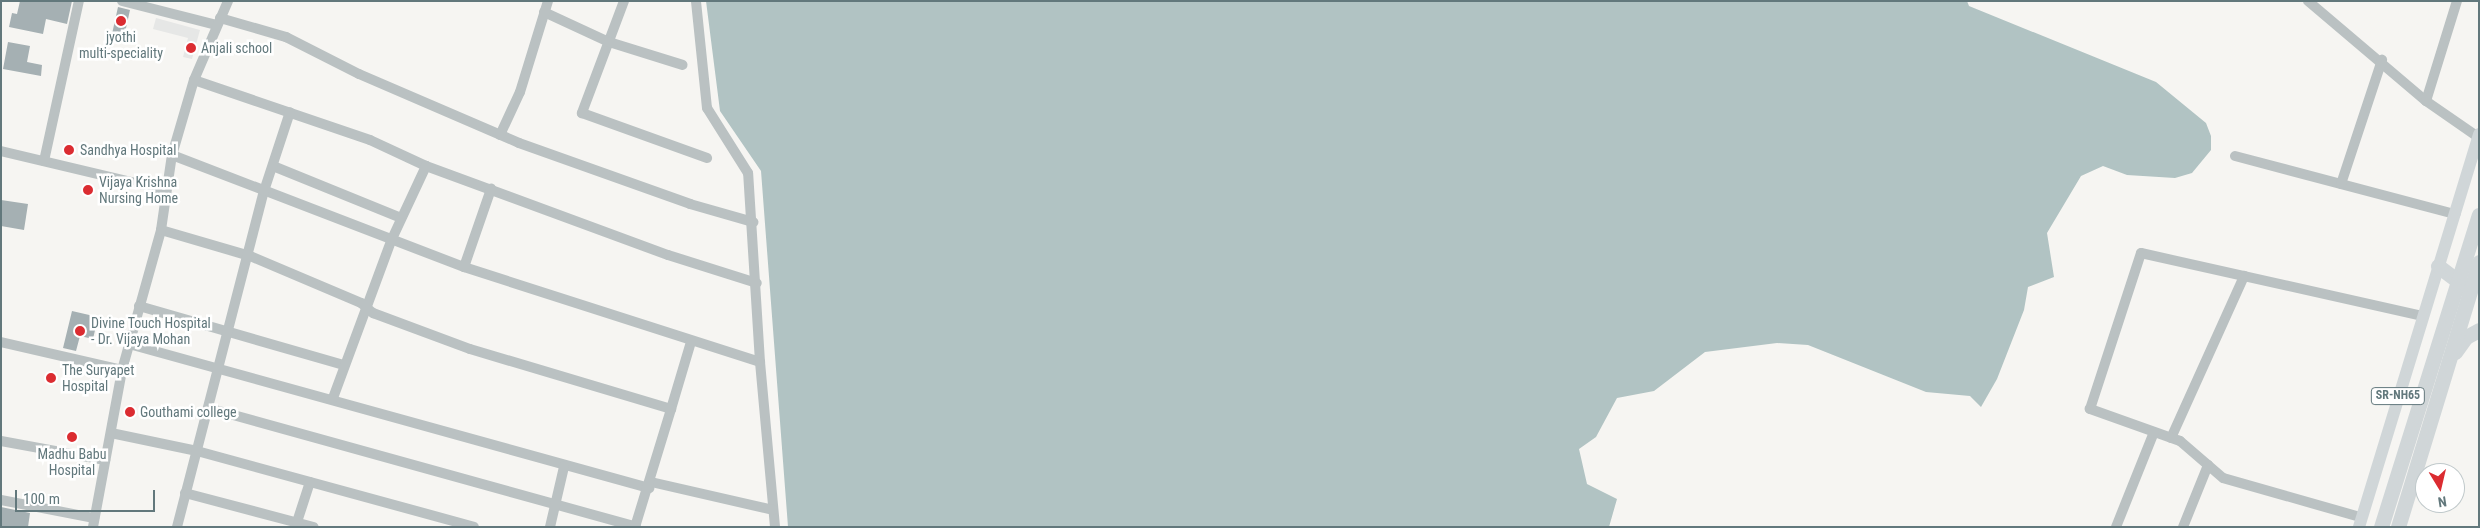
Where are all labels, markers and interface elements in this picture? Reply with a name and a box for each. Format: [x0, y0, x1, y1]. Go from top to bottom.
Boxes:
marker: jyothi multi-speciality [115, 15, 127, 27]
place label: jyothi multi-speciality [79, 29, 163, 62]
place label: Anjali school [201, 40, 272, 56]
marker: Anjali school [185, 42, 197, 54]
place label: Sandhya Hospital [80, 142, 176, 158]
marker: Sandhya Hospital [62, 143, 76, 157]
place label: Vijaya Krishna Nursing Home [99, 174, 178, 206]
marker: Vijaya Krishna Nursing Home [81, 183, 95, 197]
place label: Divine Touch Hospital - Dr. Vijaya Mohan [91, 315, 211, 348]
marker: Divine Touch Hospital - Dr. Vijaya Mohan [73, 324, 87, 338]
place label: The Suryapet Hospital [62, 362, 134, 394]
marker: The Suryapet Hospital [44, 371, 58, 385]
road number: SR-NH65 [2370, 386, 2426, 406]
place label: Gouthami college [140, 404, 237, 420]
marker: Gouthami college [124, 406, 136, 418]
marker: Madhu Babu Hospital [65, 430, 79, 444]
place label: Madhu Babu Hospital [38, 446, 106, 478]
north arrow [2415, 463, 2465, 513]
scale bar [18, 480, 158, 512]
text: 100 m [23, 490, 60, 508]
text: N [2437, 493, 2448, 510]

